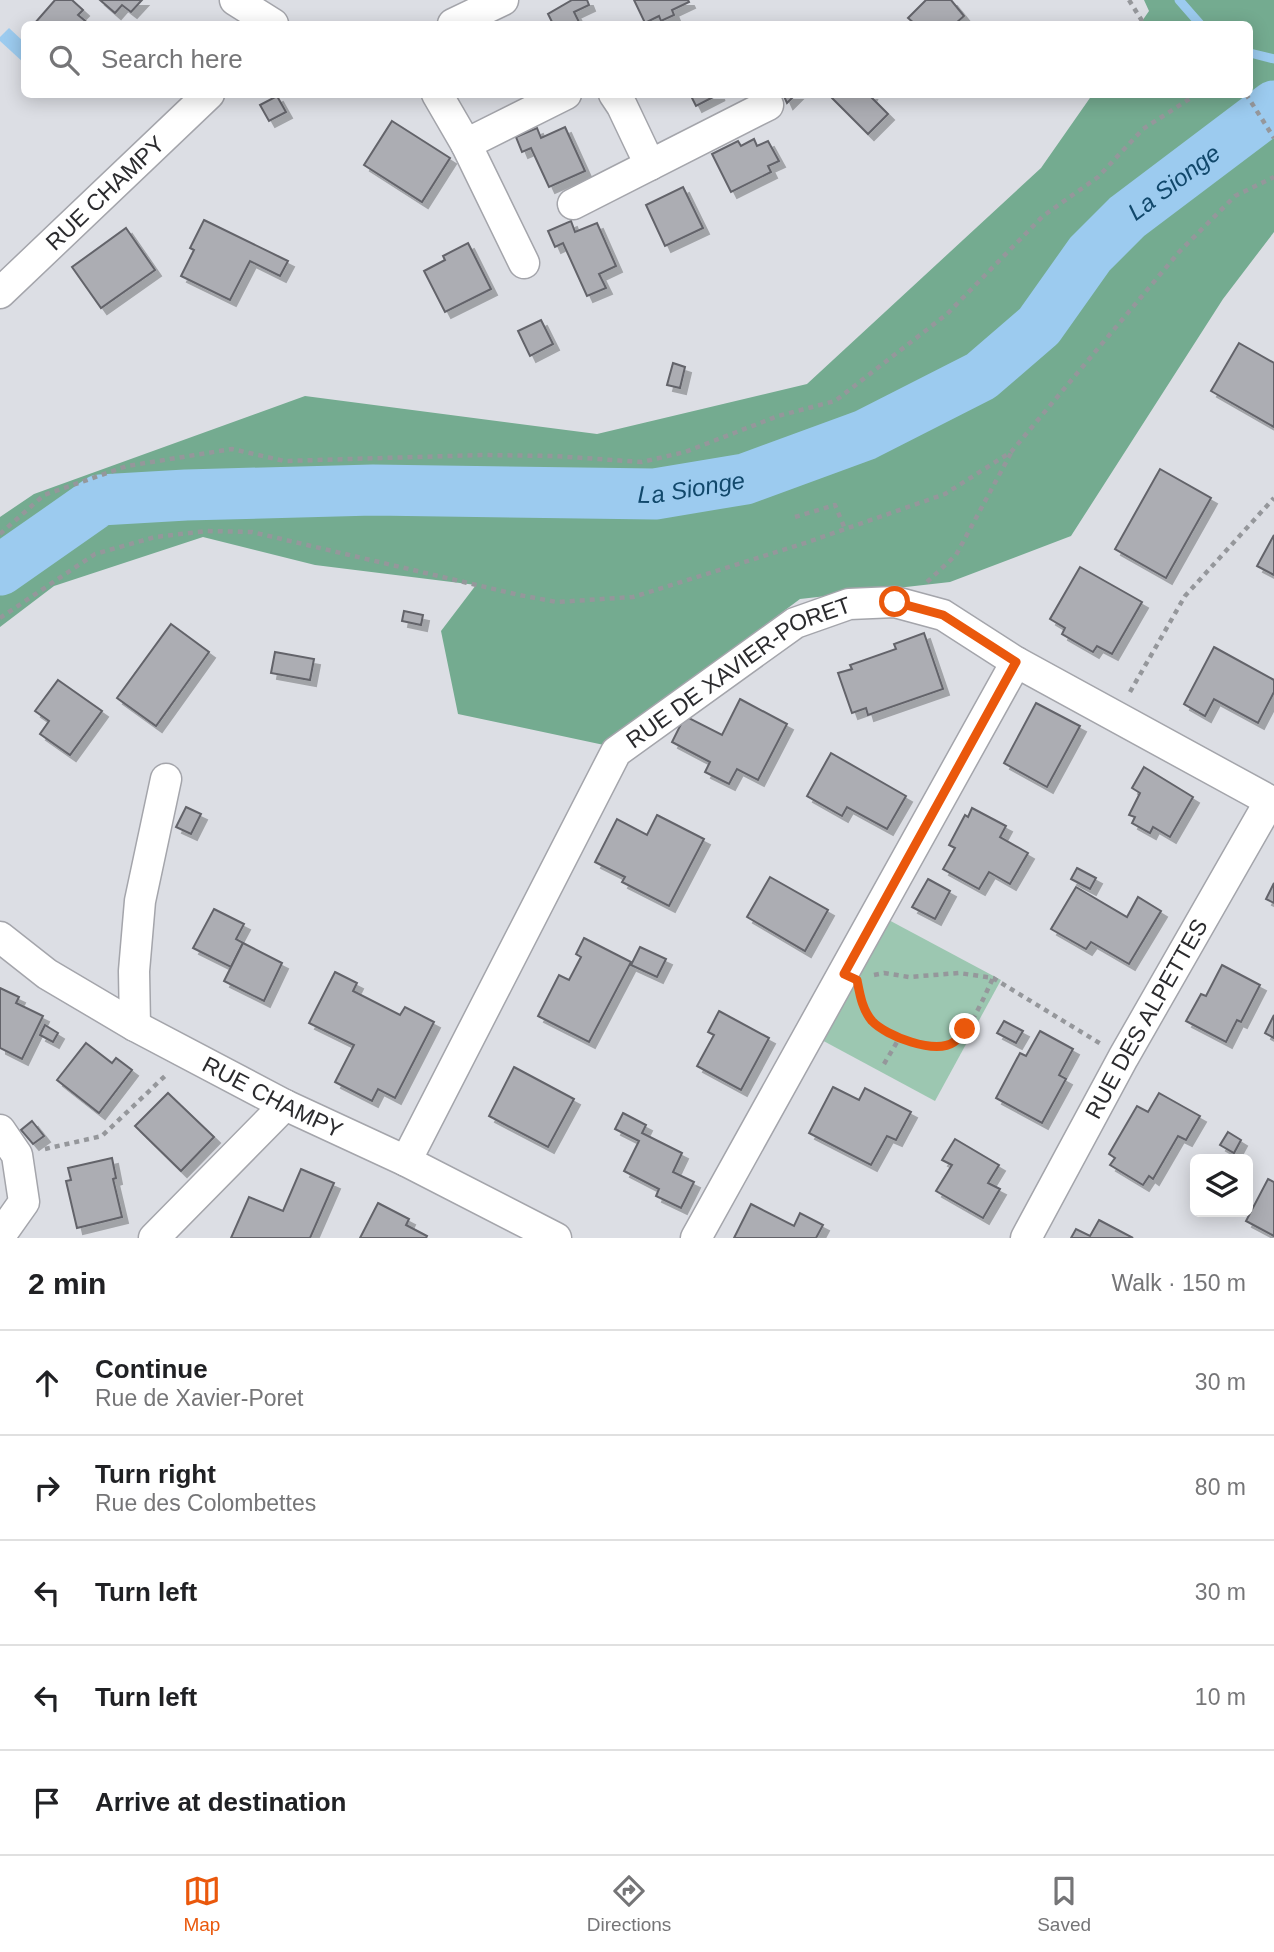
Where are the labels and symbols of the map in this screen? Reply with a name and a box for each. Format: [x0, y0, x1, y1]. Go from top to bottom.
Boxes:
street label: RUE CHAMPY [40, 131, 170, 255]
water label: La Sionge [1122, 138, 1225, 225]
water label: La Sionge [637, 466, 747, 508]
route start [879, 586, 910, 617]
street label: RUE DE XAVIER-PORET [621, 591, 854, 753]
street label: RUE DES ALPETTES [1080, 914, 1213, 1123]
route end [949, 1013, 980, 1044]
street label: RUE CHAMPY [198, 1051, 347, 1143]

